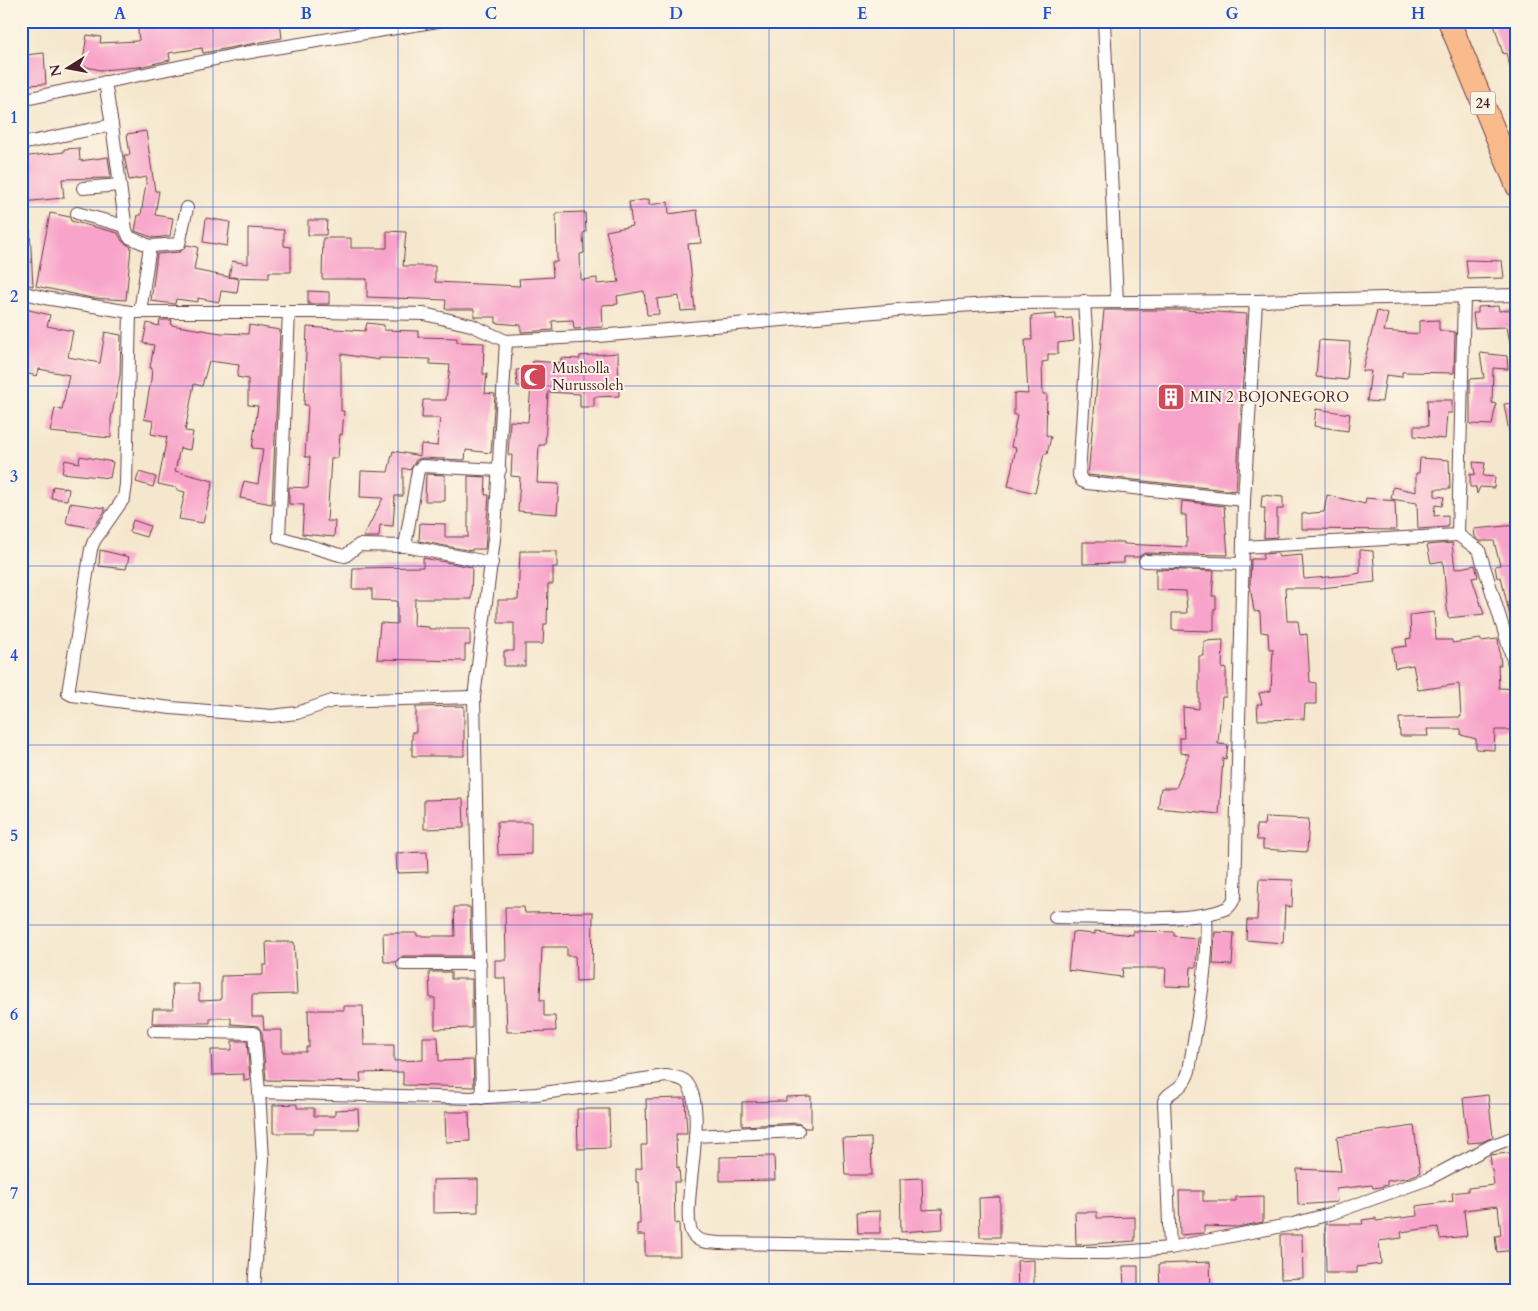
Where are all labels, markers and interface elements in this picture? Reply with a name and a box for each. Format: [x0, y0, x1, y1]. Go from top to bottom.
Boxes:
text: A [114, 3, 126, 25]
text: B [300, 3, 312, 25]
text: C [485, 3, 497, 25]
text: D [669, 3, 683, 25]
text: E [857, 3, 867, 25]
text: F [1042, 3, 1052, 25]
text: G [1225, 3, 1239, 25]
text: H [1411, 3, 1425, 25]
north arrow [42, 42, 92, 92]
text: N [45, 63, 66, 78]
road number: 24 [1470, 92, 1496, 115]
text: 1 [10, 107, 18, 129]
text: 2 [10, 286, 18, 308]
place label: Musholla Nurussoleh [552, 358, 625, 395]
mosque icon: Musholla Nurussoleh [518, 362, 548, 392]
building icon: MIN 2 BOJONEGORO [1156, 382, 1186, 412]
place label: MIN 2 BOJONEGORO [1190, 387, 1349, 407]
text: 3 [10, 466, 18, 488]
text: 4 [10, 645, 18, 667]
text: 5 [10, 825, 18, 847]
text: 6 [10, 1004, 18, 1026]
text: 7 [10, 1183, 18, 1205]

